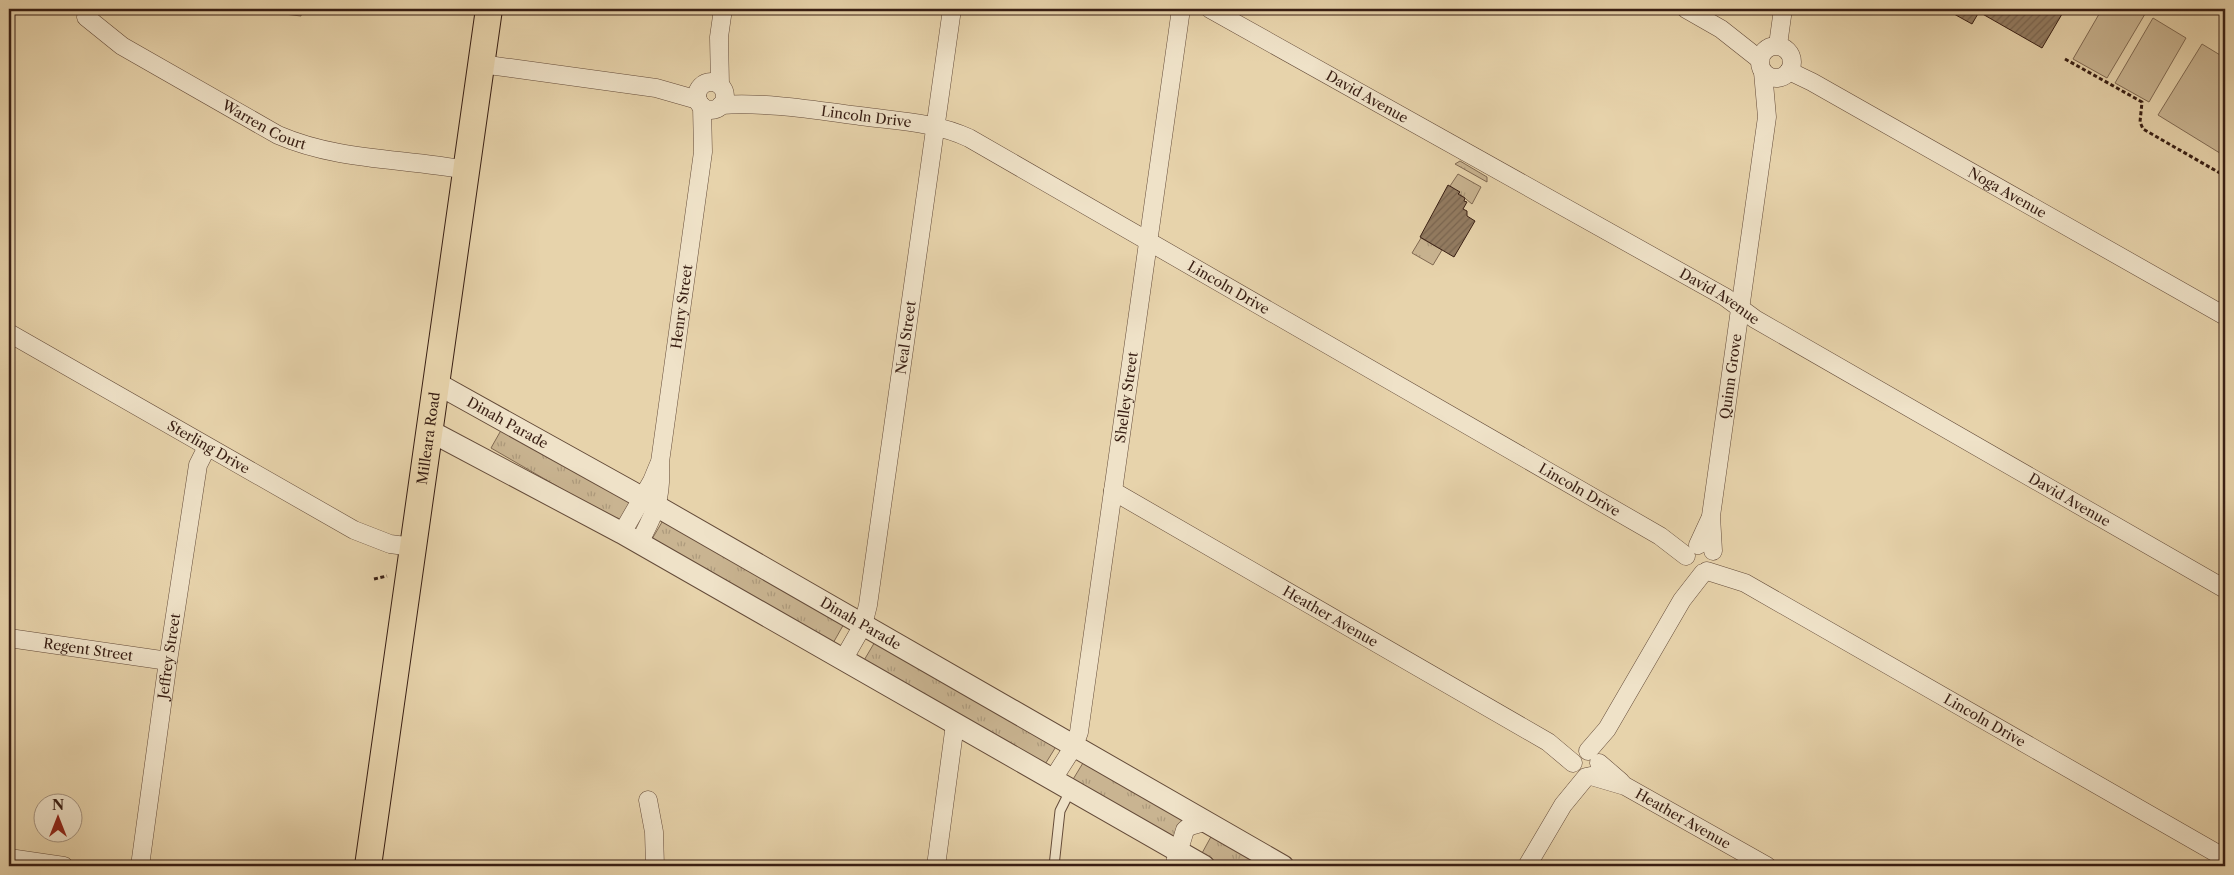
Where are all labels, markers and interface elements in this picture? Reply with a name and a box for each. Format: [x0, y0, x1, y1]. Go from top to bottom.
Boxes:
street label: David Avenue [1323, 67, 1412, 127]
street label: Warren Court [218, 95, 308, 154]
street label: Lincoln Drive [820, 102, 913, 131]
street label: Noga Avenue [1965, 163, 2050, 222]
street label: Lincoln Drive [1185, 257, 1273, 318]
street label: Henry Street [667, 263, 696, 350]
street label: David Avenue [1676, 264, 1763, 328]
street label: Neal Street [892, 300, 920, 376]
street label: Quinn Grove [1716, 332, 1746, 420]
street label: Shelley Street [1111, 351, 1142, 444]
street label: Milleara Road [413, 390, 444, 486]
street label: Dinah Parade [464, 393, 552, 453]
street label: Sterling Drive [164, 416, 253, 478]
street label: Lincoln Drive [1536, 459, 1624, 520]
street label: David Avenue [2025, 469, 2114, 530]
street label: Heather Avenue [1280, 582, 1381, 651]
street label: Dinah Parade [817, 593, 904, 654]
street label: Jeffrey Street [154, 612, 184, 702]
street label: Regent Street [42, 634, 134, 665]
street label: Lincoln Drive [1941, 690, 2029, 751]
street label: Heather Avenue [1632, 785, 1734, 853]
north arrow [32, 792, 82, 842]
text: N [52, 796, 64, 814]

